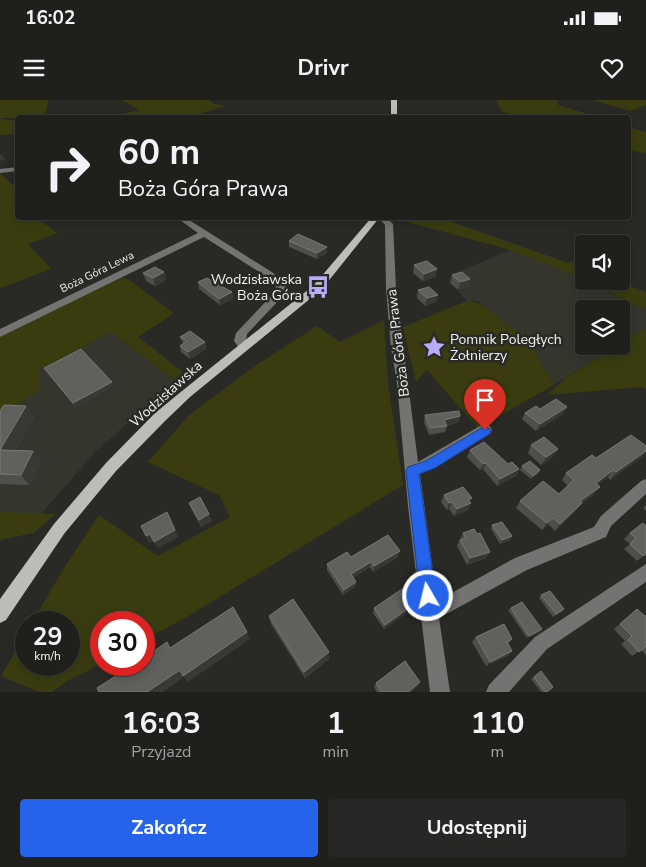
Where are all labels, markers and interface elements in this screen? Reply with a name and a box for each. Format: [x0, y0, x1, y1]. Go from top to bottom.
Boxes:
text: 16:02 [25, 5, 75, 31]
text: Drivr [297, 53, 349, 83]
icon: menu [20, 54, 48, 82]
icon: heart [598, 54, 626, 82]
text: 60 m [118, 129, 200, 176]
icon: right [35, 135, 100, 200]
text: Boża Góra Prawa [118, 174, 289, 204]
map controls [575, 235, 630, 355]
button: sound [575, 235, 630, 290]
street label: Boża Góra Lewa [58, 248, 137, 296]
place label: Wodzisławska Boża Góra [211, 270, 302, 305]
bus stop icon: Wodzisławska Boża Góra [305, 274, 331, 300]
street label: Boża Góra Prawa [382, 288, 414, 398]
button: layers [575, 300, 630, 355]
place label: Pomnik Poległych Żołnierzy [450, 330, 562, 365]
place icon: Pomnik Poległych Żołnierzy [421, 334, 447, 360]
street label: Wodzisławska [126, 356, 206, 432]
pin [464, 379, 506, 430]
icon: arrive [471, 386, 499, 414]
position arrow [401, 569, 453, 621]
speed limit sign: 30 [90, 611, 155, 676]
text: 29 [32, 620, 63, 654]
text: km/h [34, 648, 61, 664]
text: 16:03 [122, 703, 201, 744]
text: 1 [327, 703, 345, 744]
text: 110 [470, 703, 524, 744]
text: Przyjazd [131, 741, 191, 763]
text: min [322, 741, 349, 763]
text: m [491, 741, 504, 763]
button: Zakończ [20, 799, 318, 857]
button: Udostępnij [328, 799, 626, 857]

